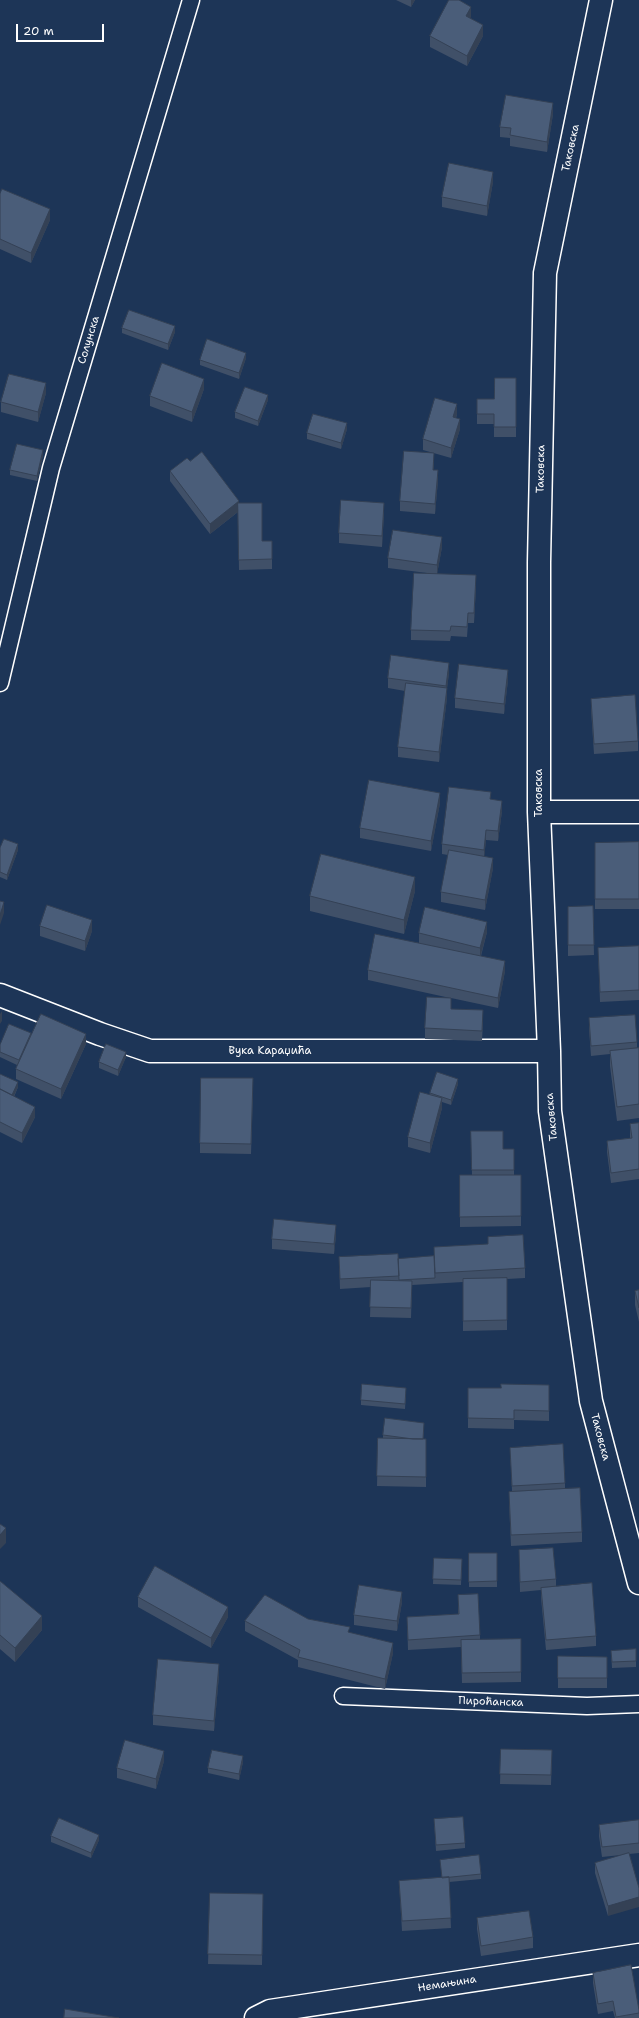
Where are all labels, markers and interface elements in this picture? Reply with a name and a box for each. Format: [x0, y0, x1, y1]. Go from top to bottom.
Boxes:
scale bar [18, 16, 106, 42]
text: 20 m [23, 23, 54, 39]
street label: Таковска [560, 123, 582, 173]
street label: Солунска [75, 314, 103, 366]
street label: Таковска [534, 445, 548, 493]
street label: Таковска [532, 769, 546, 817]
street label: Вука Караџића [229, 1044, 311, 1058]
street label: Таковска [543, 1092, 561, 1142]
street label: Таковска [587, 1412, 613, 1462]
street label: Пироћанска [458, 1694, 524, 1710]
street label: Немањина [417, 1973, 477, 1995]

